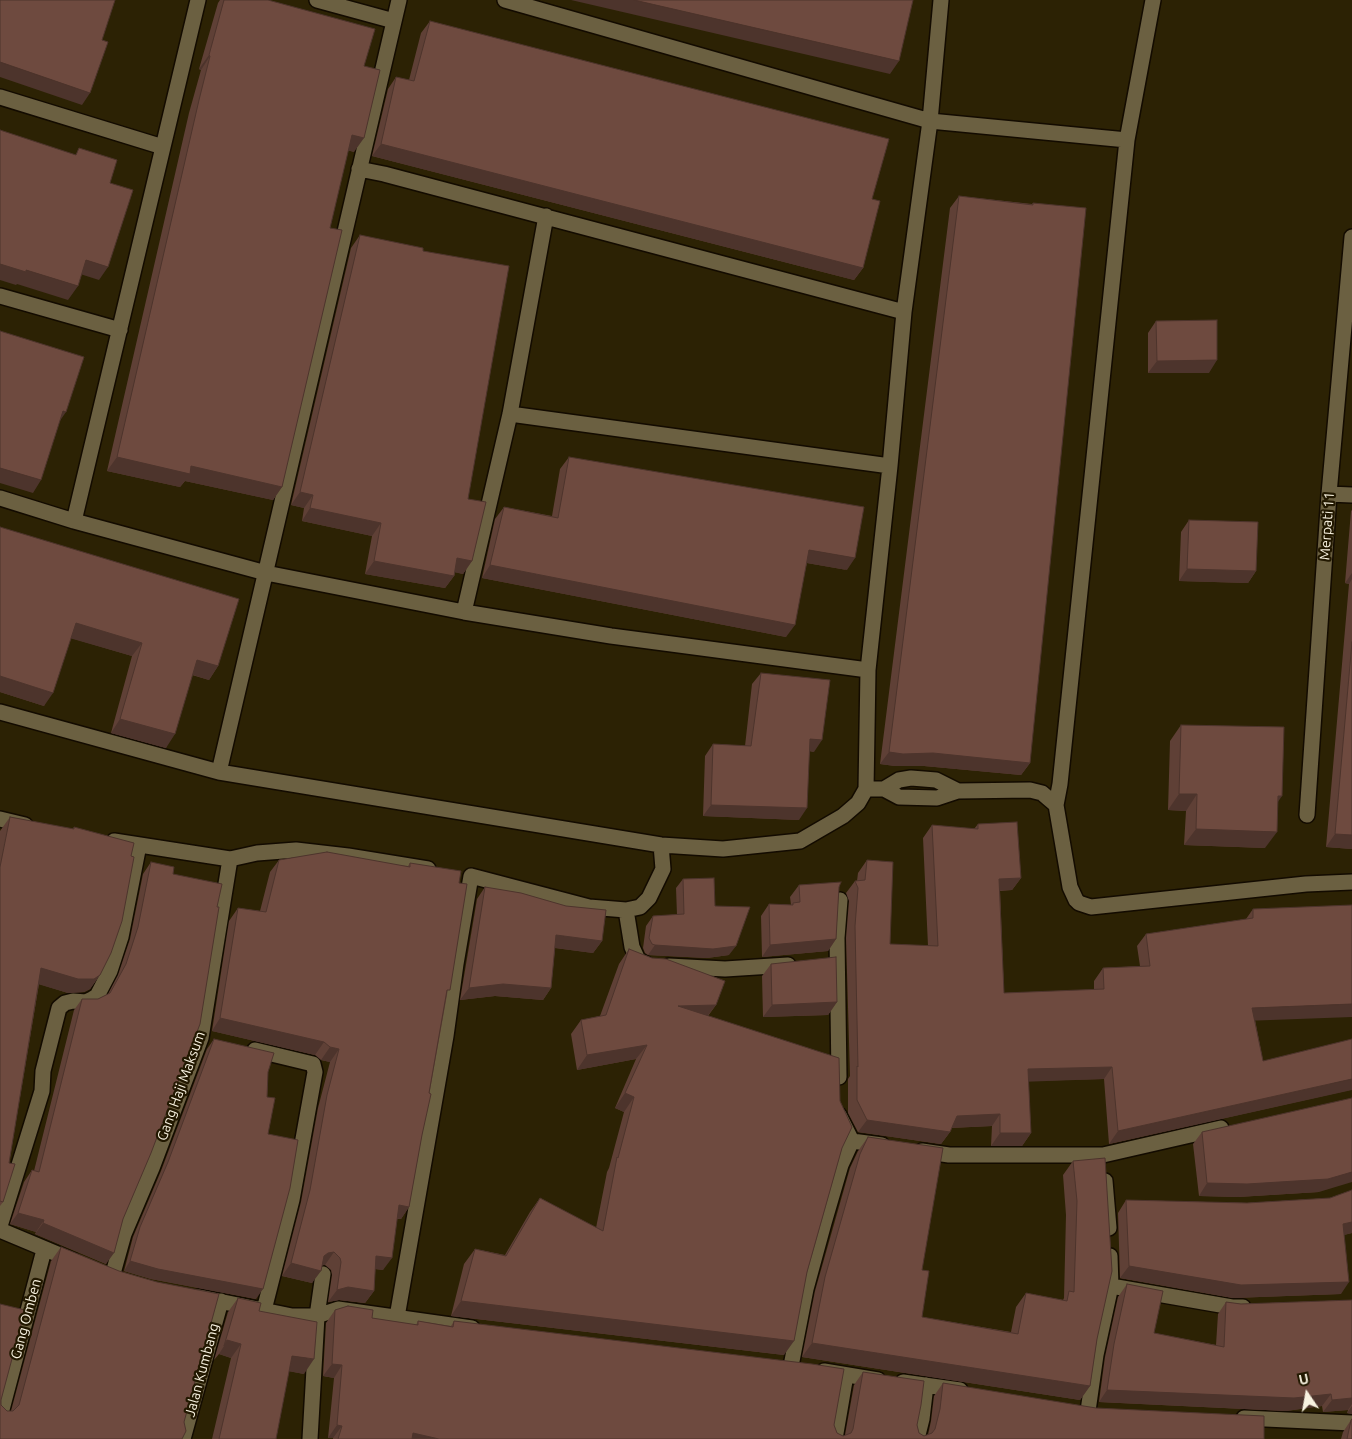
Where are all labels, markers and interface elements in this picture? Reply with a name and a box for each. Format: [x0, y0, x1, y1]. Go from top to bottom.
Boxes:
street label: Merpati 11 [1316, 491, 1338, 561]
street label: Gang Haji Maksum [153, 1029, 209, 1143]
street label: Gang Omben [7, 1277, 45, 1361]
street label: Jalan Kumbang [181, 1321, 223, 1419]
north arrow [1282, 1369, 1332, 1419]
text: U [1297, 1370, 1310, 1388]

